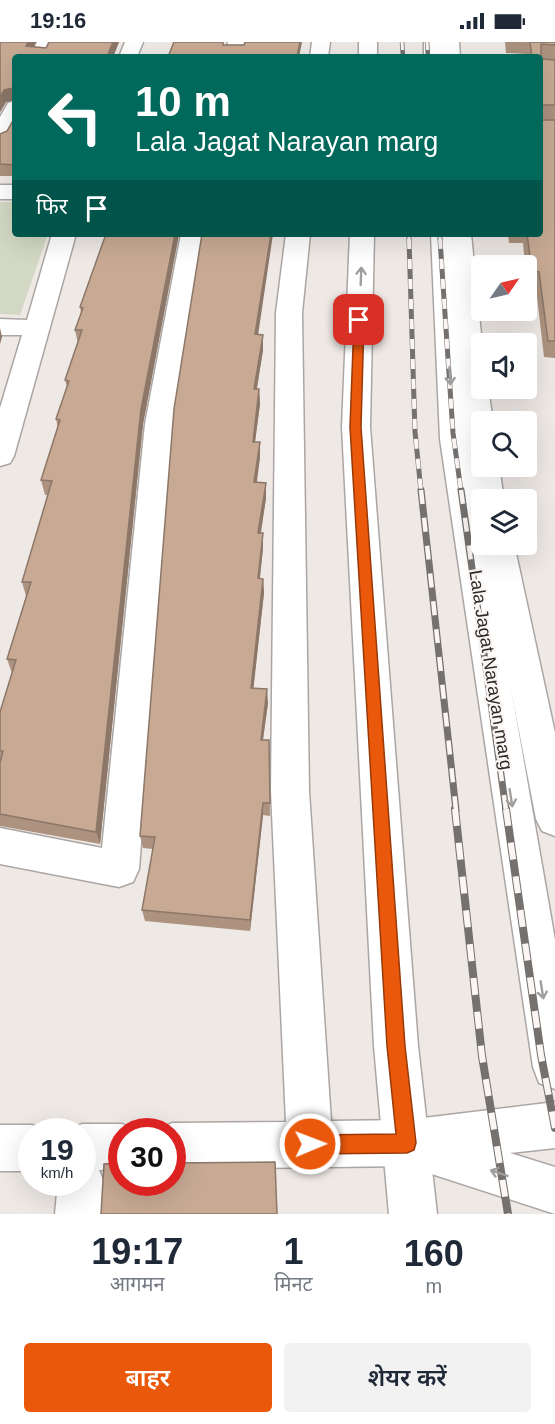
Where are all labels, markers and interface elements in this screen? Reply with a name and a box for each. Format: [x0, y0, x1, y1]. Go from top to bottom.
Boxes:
text: 19:16 [30, 8, 86, 33]
icon: left [36, 78, 114, 156]
text: 10 m [135, 78, 231, 125]
text: Lala Jagat Narayan marg [135, 127, 438, 157]
icon: arrive [80, 192, 113, 225]
text: फिर [36, 194, 68, 219]
north arrow [471, 255, 537, 321]
map controls [471, 255, 537, 555]
one-way arrow [355, 266, 366, 286]
pin [333, 294, 384, 345]
icon: arrive [342, 303, 375, 336]
button: sound [471, 333, 537, 399]
one-way arrow [445, 366, 456, 386]
button: search [471, 411, 537, 477]
button: layers [471, 489, 537, 555]
street label: Lala Jagat Narayan marg [465, 569, 517, 771]
one-way arrow [506, 787, 517, 807]
one-way arrow [537, 980, 548, 1000]
position arrow [278, 1112, 342, 1176]
speed limit sign: 30 [108, 1118, 186, 1196]
text: 19 [40, 1133, 74, 1166]
text: km/h [41, 1164, 73, 1181]
one-way arrow [490, 1167, 509, 1178]
text: 19:17 [91, 1231, 183, 1272]
text: 1 [283, 1231, 304, 1272]
text: 160 [404, 1233, 464, 1274]
text: आगमन [110, 1273, 165, 1295]
text: मिनट [274, 1273, 313, 1295]
text: m [425, 1275, 442, 1297]
button: बाहर [24, 1343, 272, 1412]
button: शेयर करें [284, 1343, 531, 1412]

